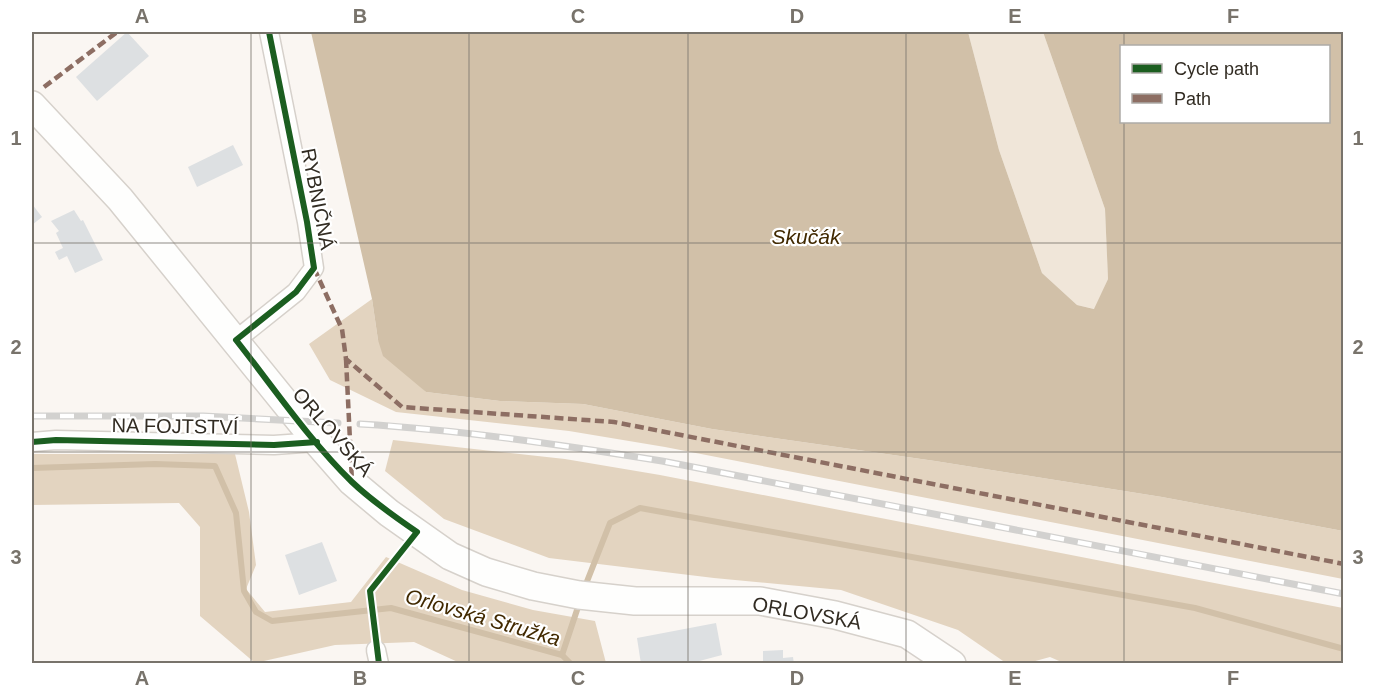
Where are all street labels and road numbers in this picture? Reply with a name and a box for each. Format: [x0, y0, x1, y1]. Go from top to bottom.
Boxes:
street label: RYBNIČNÁ [297, 146, 339, 252]
street label: ORLOVSKÁ [289, 383, 378, 481]
street label: NA FOJTSTVÍ [111, 414, 239, 438]
street label: ORLOVSKÁ [751, 593, 864, 634]

